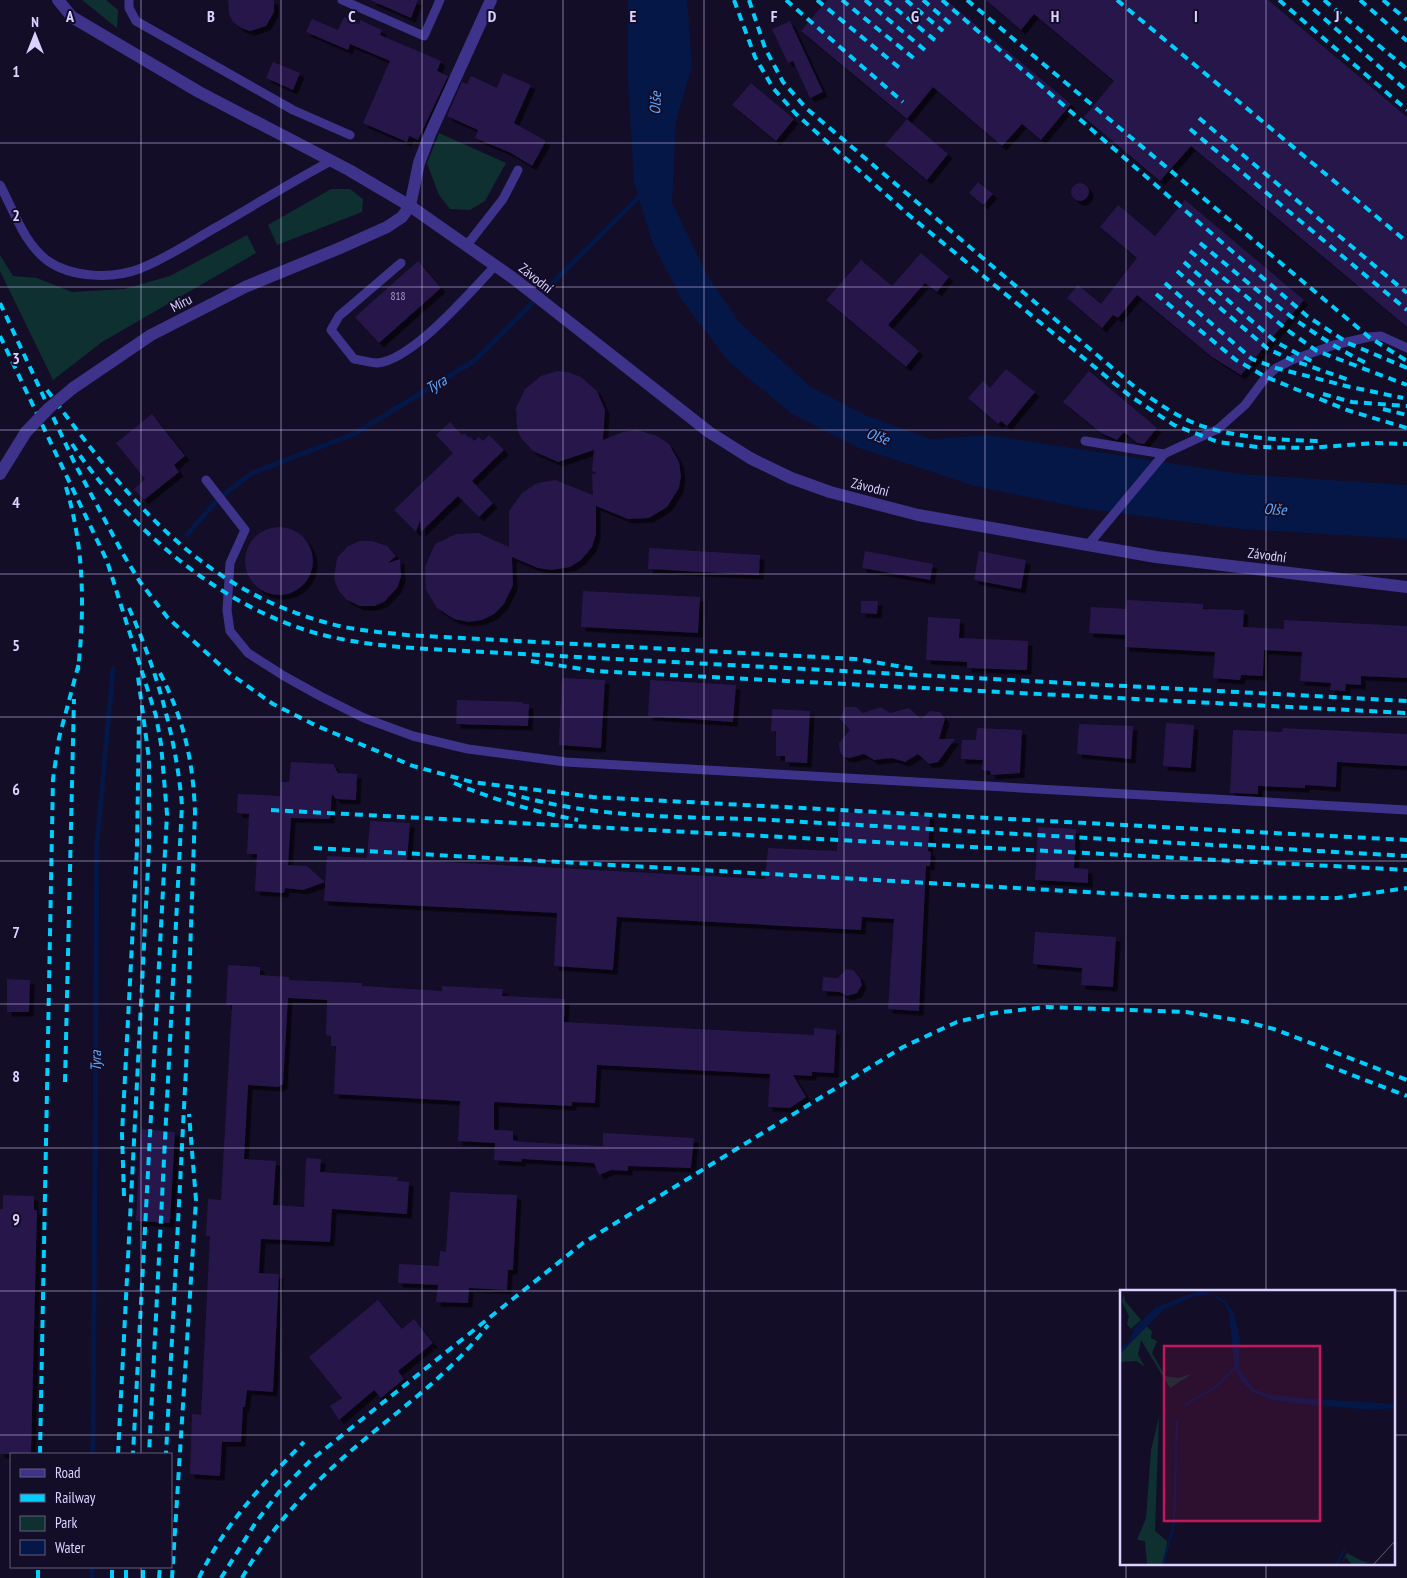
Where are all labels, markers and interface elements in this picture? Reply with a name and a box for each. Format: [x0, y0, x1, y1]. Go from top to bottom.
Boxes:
text: A [65, 6, 75, 26]
text: B [207, 6, 215, 26]
text: C [348, 6, 356, 26]
text: D [488, 6, 497, 26]
text: E [630, 6, 637, 26]
text: F [771, 6, 778, 26]
text: G [911, 6, 919, 26]
text: H [1051, 6, 1059, 26]
text: I [1194, 6, 1198, 26]
text: J [1334, 6, 1339, 26]
north arrow [10, 10, 60, 60]
text: N [31, 13, 39, 31]
text: 1 [12, 61, 20, 81]
water label: Olše [645, 90, 665, 115]
text: 2 [12, 205, 20, 225]
street label: Závodní [515, 259, 557, 297]
house number: 818 [391, 289, 405, 303]
street label: Míru [167, 290, 195, 316]
text: 3 [12, 348, 20, 368]
water label: Tyra [422, 370, 451, 398]
water label: Olše [864, 423, 893, 449]
street label: Závodní [849, 474, 891, 500]
text: 4 [12, 492, 20, 512]
water label: Olše [1263, 499, 1288, 519]
street label: Závodní [1247, 544, 1287, 566]
text: 5 [12, 635, 20, 655]
text: 6 [12, 779, 20, 799]
text: 7 [12, 922, 20, 942]
water label: Tyra [86, 1050, 105, 1071]
text: 8 [12, 1066, 20, 1086]
text: 9 [12, 1209, 20, 1229]
inset map [1120, 1290, 1394, 1566]
legend [10, 1453, 172, 1568]
text: Road [55, 1463, 81, 1482]
text: Railway [55, 1488, 96, 1507]
text: Park [55, 1513, 77, 1532]
text: Water [55, 1538, 86, 1557]

